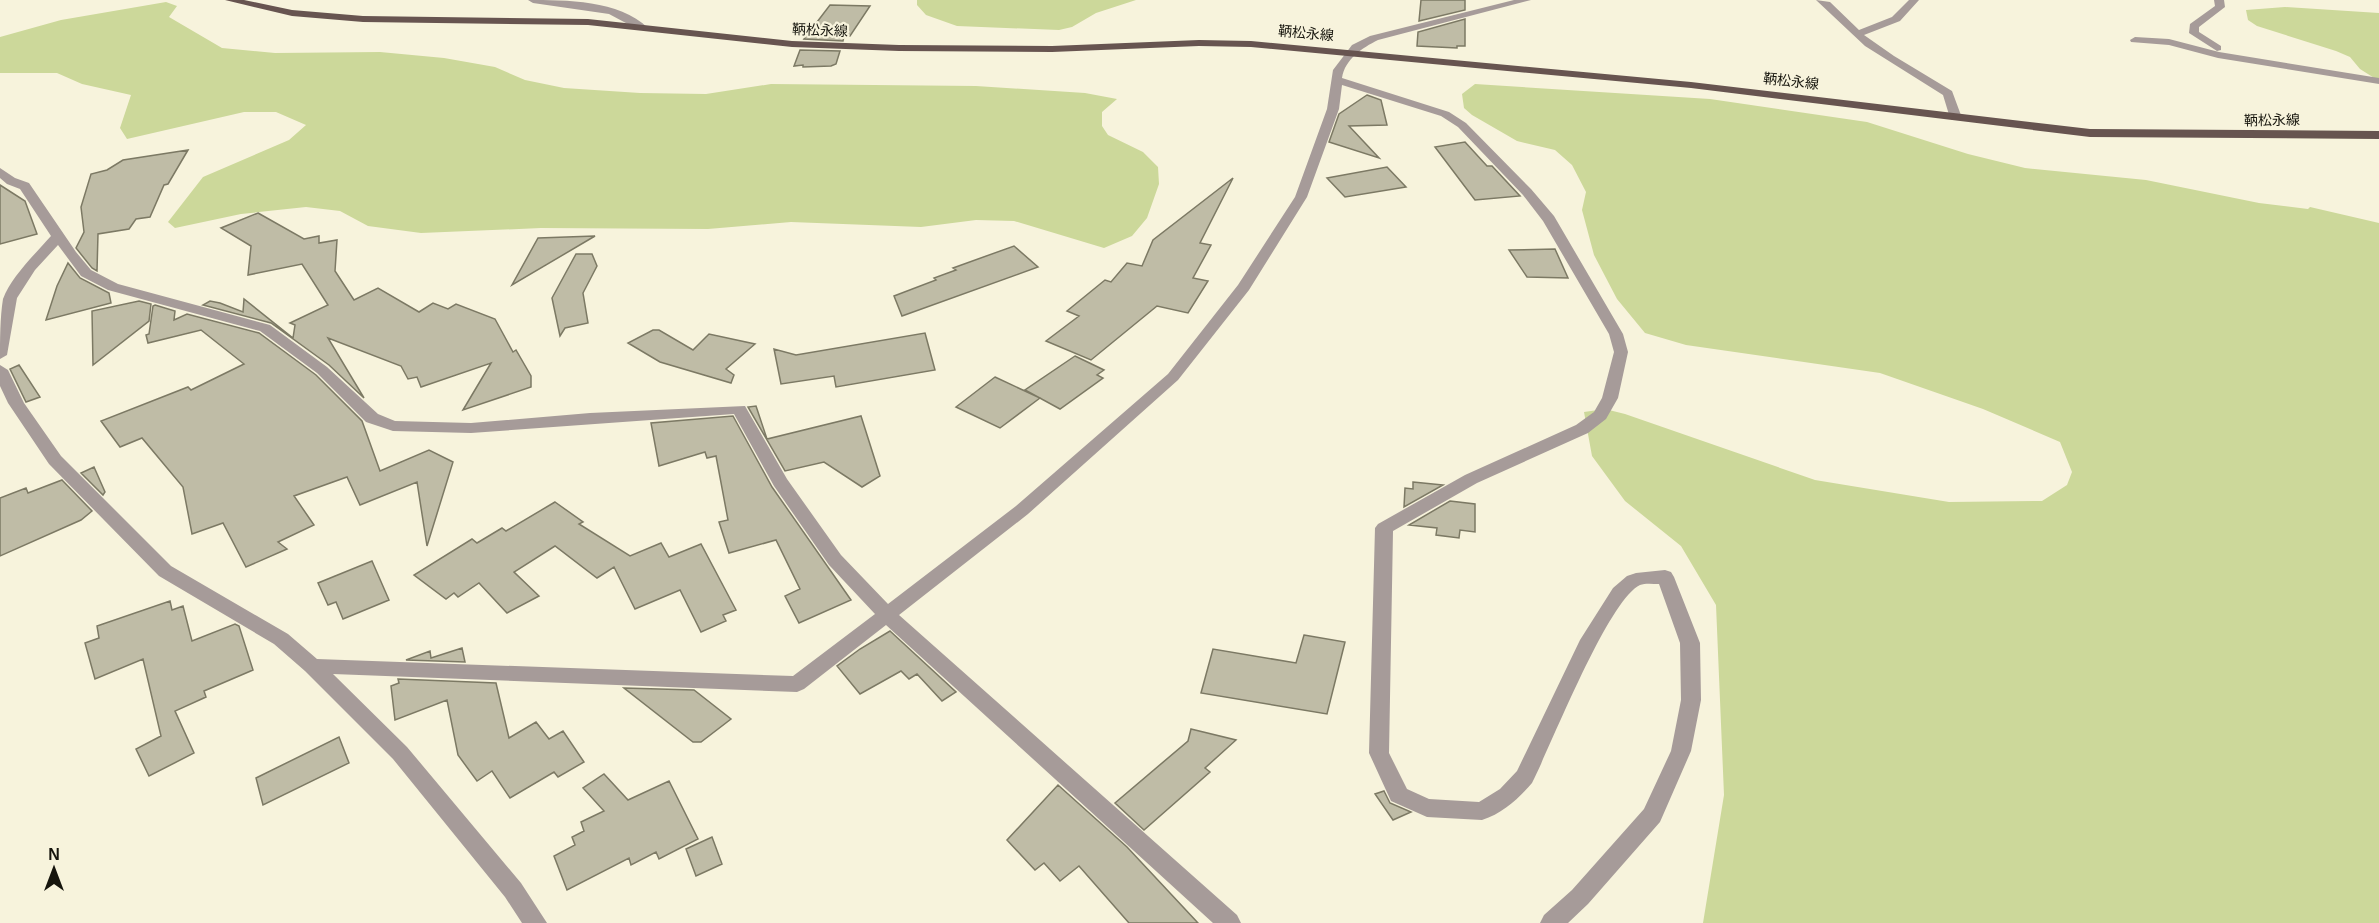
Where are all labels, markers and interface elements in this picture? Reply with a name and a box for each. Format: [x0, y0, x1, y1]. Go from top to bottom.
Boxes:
street label: 鞆松永線 [792, 21, 848, 39]
street label: 鞆松永線 [1277, 23, 1335, 43]
street label: 鞆松永線 [1762, 70, 1820, 92]
street label: 鞆松永線 [2244, 112, 2300, 128]
north arrow [24, 839, 84, 899]
text: N [48, 846, 60, 863]

